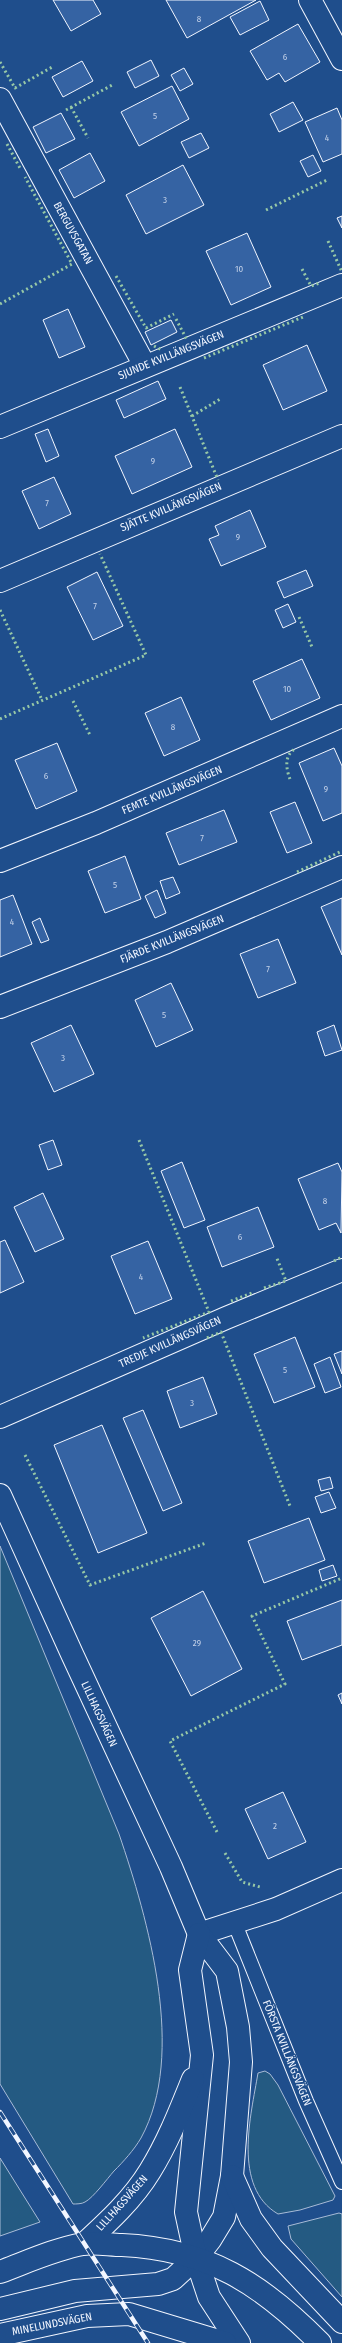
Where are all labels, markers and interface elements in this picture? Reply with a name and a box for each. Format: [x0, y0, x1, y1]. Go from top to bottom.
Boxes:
house number: 8 [197, 14, 202, 24]
house number: 6 [283, 52, 288, 62]
house number: 5 [153, 111, 157, 121]
house number: 4 [325, 133, 330, 143]
house number: 3 [163, 195, 167, 205]
street label: BERGUVSGATAN [51, 200, 95, 266]
house number: 10 [235, 264, 243, 274]
street label: SJUNDE KVILLÄNGSVÄGEN [116, 328, 226, 382]
house number: 9 [151, 456, 155, 466]
street label: SJÄTTE KVILLÄNGSVÄGEN [118, 480, 224, 534]
house number: 7 [45, 498, 49, 508]
house number: 9 [236, 532, 240, 542]
house number: 7 [93, 601, 97, 611]
house number: 10 [283, 684, 291, 694]
house number: 8 [171, 722, 176, 732]
street label: FEMTE KVILLÄNGSVÄGEN [120, 763, 224, 817]
house number: 6 [44, 771, 49, 781]
house number: 9 [324, 784, 328, 794]
house number: 7 [200, 833, 204, 843]
house number: 5 [113, 880, 117, 890]
street label: FJÄRDE KVILLÄNGSVÄGEN [118, 912, 226, 966]
house number: 4 [10, 917, 15, 927]
house number: 7 [266, 964, 270, 974]
house number: 5 [162, 1010, 166, 1020]
house number: 3 [61, 1053, 65, 1063]
house number: 8 [323, 1196, 328, 1206]
house number: 6 [238, 1232, 243, 1242]
house number: 4 [139, 1272, 144, 1282]
street label: TREDJE KVILLÄNGSVÄGEN [117, 1314, 223, 1370]
house number: 5 [283, 1365, 287, 1375]
house number: 3 [190, 1398, 194, 1408]
house number: 29 [193, 1638, 201, 1648]
street label: LILLHAGSVÄGEN [78, 1679, 120, 1749]
house number: 2 [273, 1821, 277, 1831]
street label: FÖRSTA KVILLÄNGSVÄGEN [260, 1998, 314, 2108]
street label: LILLHAGSVÄGEN [94, 2172, 150, 2234]
street label: MINELUNDSVÄGEN [11, 2310, 93, 2338]

